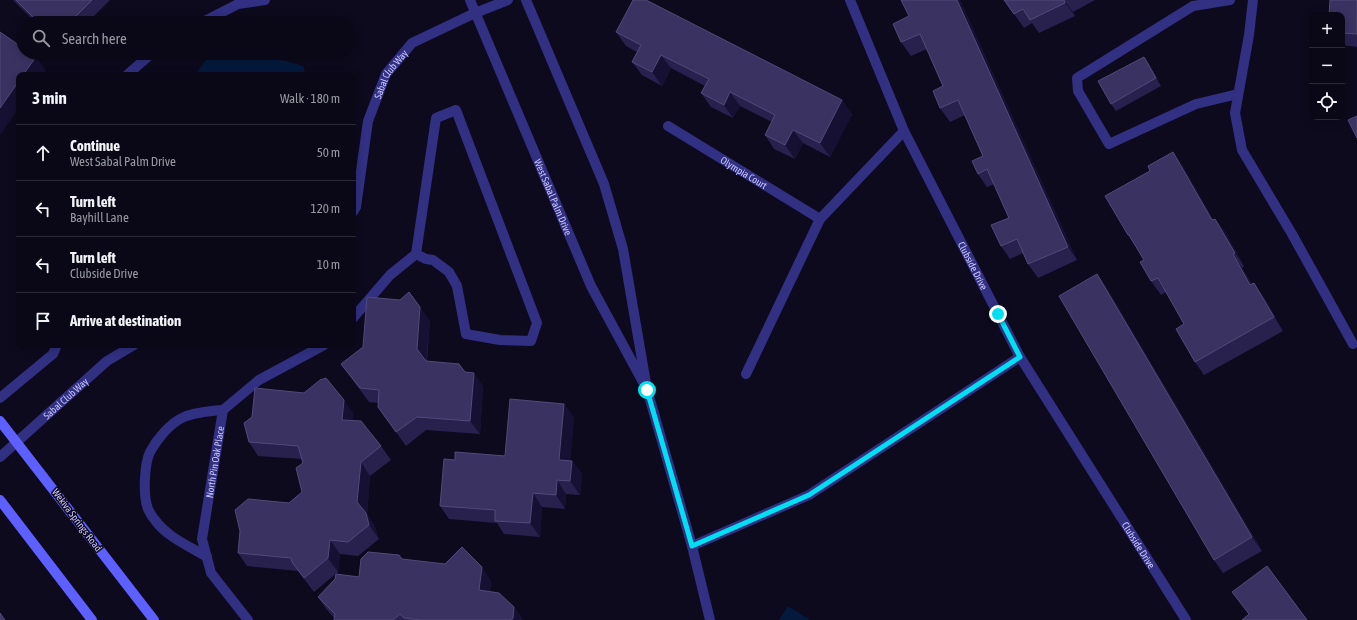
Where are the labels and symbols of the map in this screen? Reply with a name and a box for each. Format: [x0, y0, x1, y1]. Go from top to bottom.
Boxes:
street label: Sabal Club Way [372, 47, 410, 100]
street label: Olympia Court [719, 154, 769, 191]
street label: West Sabal Palm Drive [532, 157, 575, 237]
street label: Clubside Drive [956, 240, 990, 292]
route end [989, 305, 1007, 323]
street label: Sabal Club Way [41, 375, 90, 421]
route start [638, 381, 656, 399]
street label: North Pin Oak Place [203, 425, 226, 499]
street label: Wekiva Springs Road [50, 487, 104, 554]
street label: Clubside Drive [1120, 520, 1158, 571]

